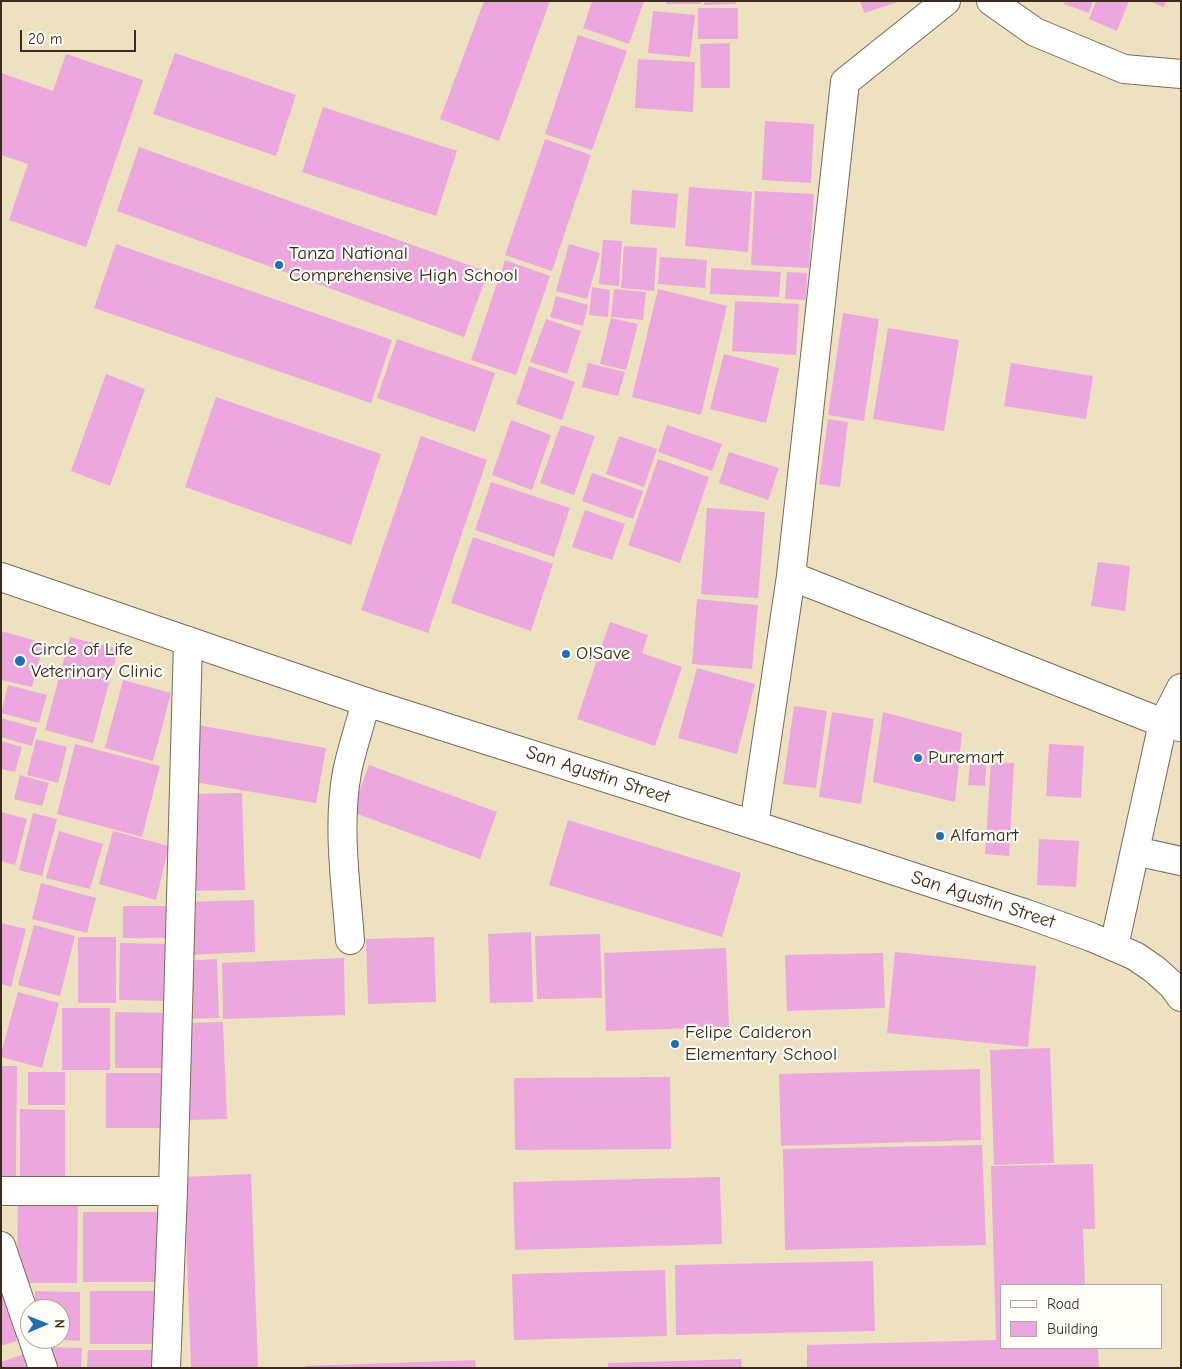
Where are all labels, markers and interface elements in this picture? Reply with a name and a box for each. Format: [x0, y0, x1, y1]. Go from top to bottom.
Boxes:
scale bar [22, 20, 139, 52]
text: 20 m [28, 30, 62, 48]
place label: Tanza National Comprehensive High School [289, 243, 518, 287]
marker: Tanza National Comprehensive High School [273, 259, 285, 271]
place label: Circle of Life Veterinary Clinic [31, 639, 163, 683]
place label: O!Save [576, 643, 630, 665]
marker: O!Save [560, 648, 572, 660]
marker: Circle of Life Veterinary Clinic [13, 654, 27, 668]
street label: San Agustin Street [523, 741, 673, 809]
place label: Puremart [928, 747, 1004, 769]
marker: Puremart [912, 752, 924, 764]
place label: Alfamart [950, 825, 1018, 847]
marker: Alfamart [934, 830, 946, 842]
street label: San Agustin Street [908, 866, 1058, 934]
place label: Felipe Calderon Elementary School [685, 1022, 837, 1066]
marker: Felipe Calderon Elementary School [669, 1038, 681, 1050]
legend [1000, 1284, 1162, 1349]
text: Road [1047, 1295, 1079, 1313]
north arrow [20, 1299, 70, 1349]
text: N [51, 1319, 68, 1328]
text: Building [1047, 1320, 1098, 1338]

